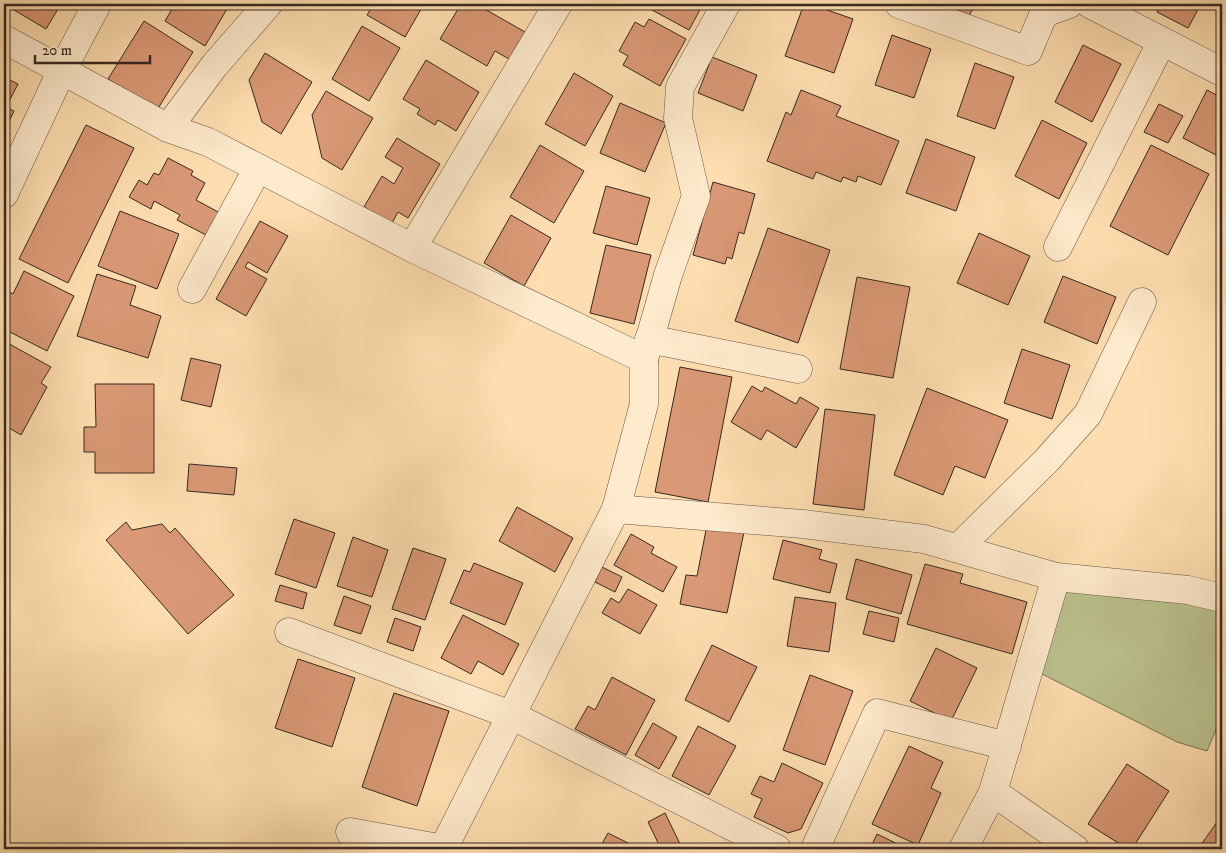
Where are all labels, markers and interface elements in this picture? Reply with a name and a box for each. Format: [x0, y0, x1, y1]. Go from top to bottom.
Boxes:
scale bar [35, 32, 150, 64]
text: 20 m [42, 41, 72, 60]

